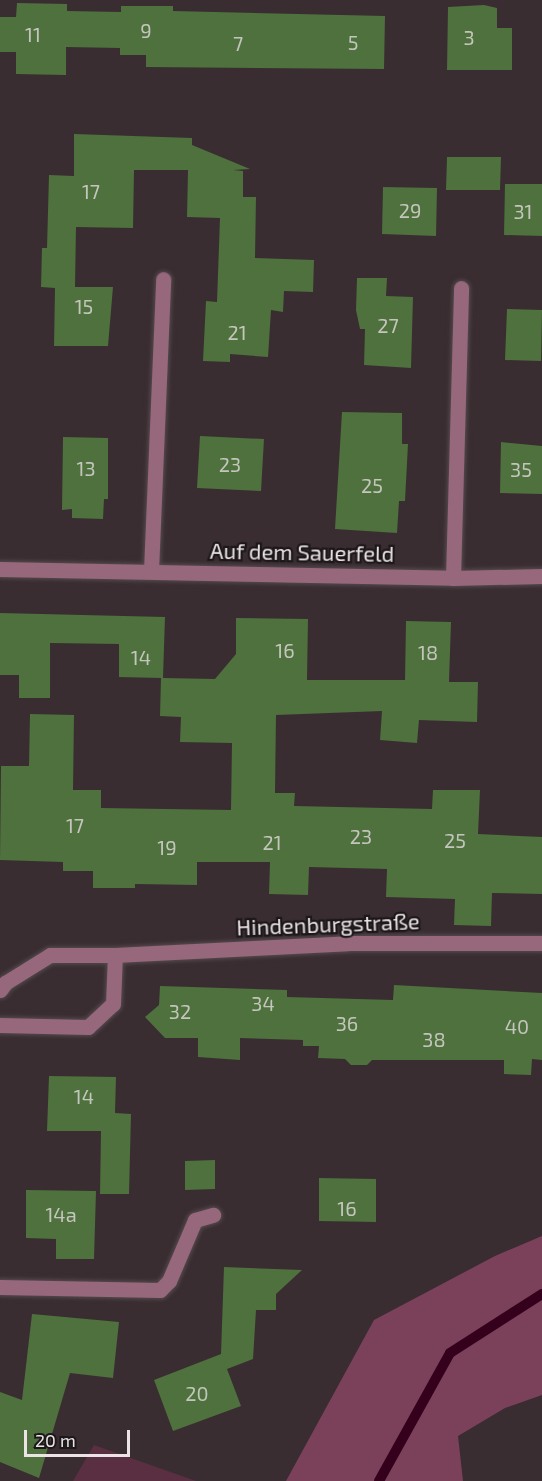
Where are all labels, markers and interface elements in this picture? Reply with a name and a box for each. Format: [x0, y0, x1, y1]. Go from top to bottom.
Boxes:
house number: 9 [140, 18, 152, 42]
house number: 11 [25, 22, 41, 46]
house number: 3 [463, 25, 475, 49]
house number: 5 [348, 30, 358, 54]
house number: 7 [233, 31, 243, 55]
house number: 17 [82, 179, 100, 203]
house number: 29 [399, 198, 421, 222]
house number: 31 [513, 199, 533, 223]
house number: 15 [75, 294, 93, 318]
house number: 27 [377, 313, 399, 337]
house number: 21 [227, 320, 247, 344]
house number: 23 [219, 452, 241, 476]
house number: 13 [76, 456, 96, 480]
house number: 35 [510, 457, 532, 481]
house number: 25 [361, 473, 383, 497]
street label: Auf dem Sauerfeld [209, 537, 395, 567]
house number: 16 [275, 638, 295, 662]
house number: 18 [418, 640, 438, 664]
house number: 14 [131, 645, 151, 669]
house number: 17 [66, 813, 84, 837]
house number: 23 [350, 824, 372, 848]
house number: 25 [444, 828, 466, 852]
house number: 21 [262, 830, 282, 854]
house number: 19 [157, 835, 177, 859]
street label: Hindenburgstraße [236, 908, 420, 940]
house number: 34 [251, 991, 275, 1015]
house number: 32 [169, 999, 191, 1023]
house number: 36 [336, 1011, 358, 1035]
house number: 40 [505, 1014, 529, 1038]
house number: 38 [422, 1027, 446, 1051]
house number: 14 [74, 1084, 94, 1108]
house number: 16 [337, 1196, 357, 1220]
house number: 14a [45, 1202, 77, 1226]
house number: 20 [185, 1381, 209, 1405]
scale bar [27, 1418, 134, 1456]
text: 20 m [35, 1429, 76, 1451]

